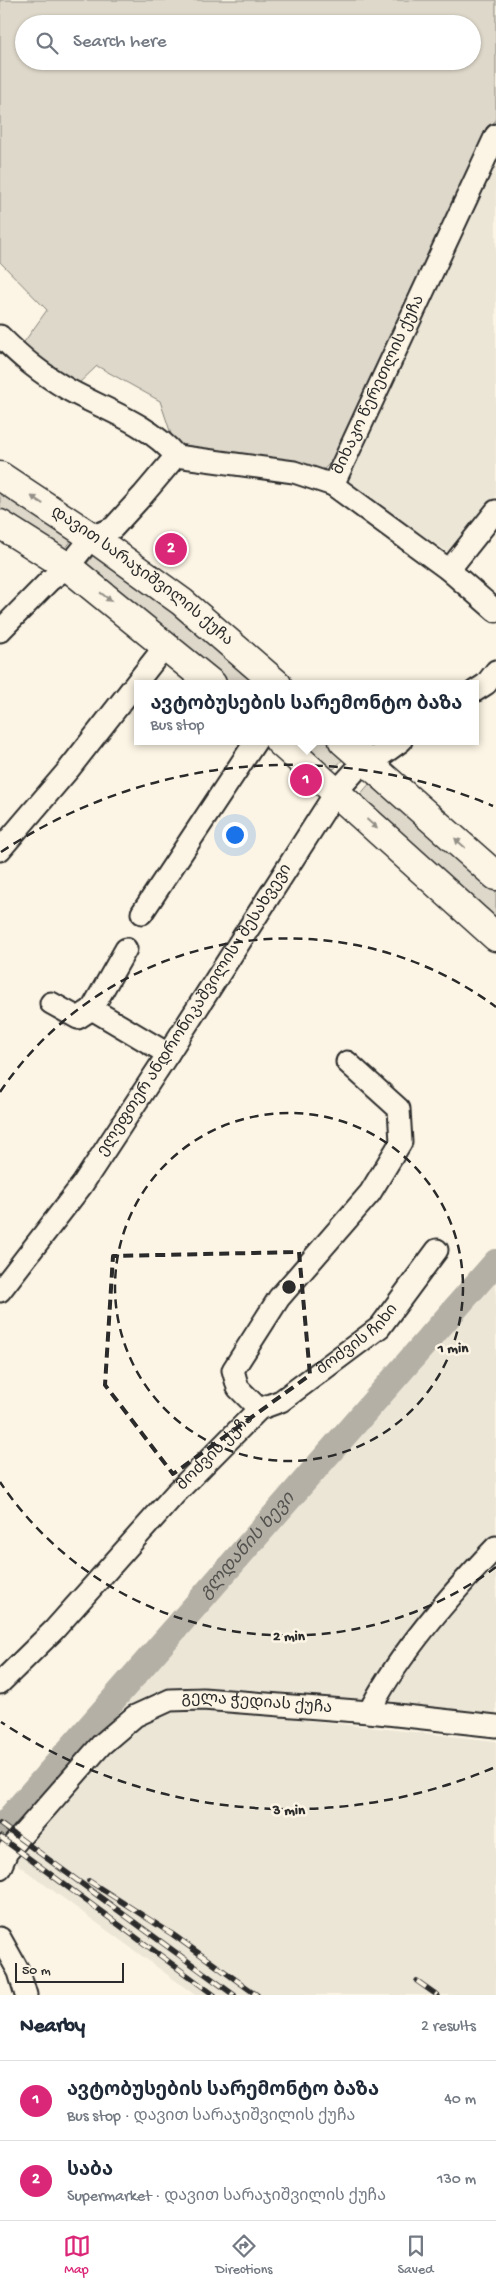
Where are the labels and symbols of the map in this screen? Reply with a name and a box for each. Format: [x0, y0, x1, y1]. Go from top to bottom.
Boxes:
street label: მიხაკო წერეთლის ქუჩა [329, 293, 429, 478]
one-way arrow [30, 495, 44, 505]
street label: დავით სარაჯიშვილის ქუჩა [47, 503, 236, 651]
pin: 2 [155, 530, 187, 568]
one-way arrow [99, 592, 112, 603]
pin: 1 [290, 761, 322, 799]
one-way arrow [366, 819, 379, 830]
your location [222, 822, 248, 848]
one-way arrow [453, 838, 466, 849]
street label: ელეფთერ ანდრონიკაშვილის I შესახვევი [94, 861, 297, 1160]
centre of rings [280, 1278, 298, 1296]
street label: მოძვის ჩიხი [313, 1301, 403, 1380]
text: 1 min [437, 1340, 469, 1358]
street label: მოძვის ქუჩა [173, 1410, 258, 1495]
water label: გლდანის ხევი [196, 1488, 300, 1603]
text: 2 min [273, 1628, 306, 1646]
street label: გელა ჭედიას ქუჩა [181, 1689, 333, 1719]
text: 3 min [272, 1802, 306, 1820]
scale bar [15, 1960, 124, 1983]

